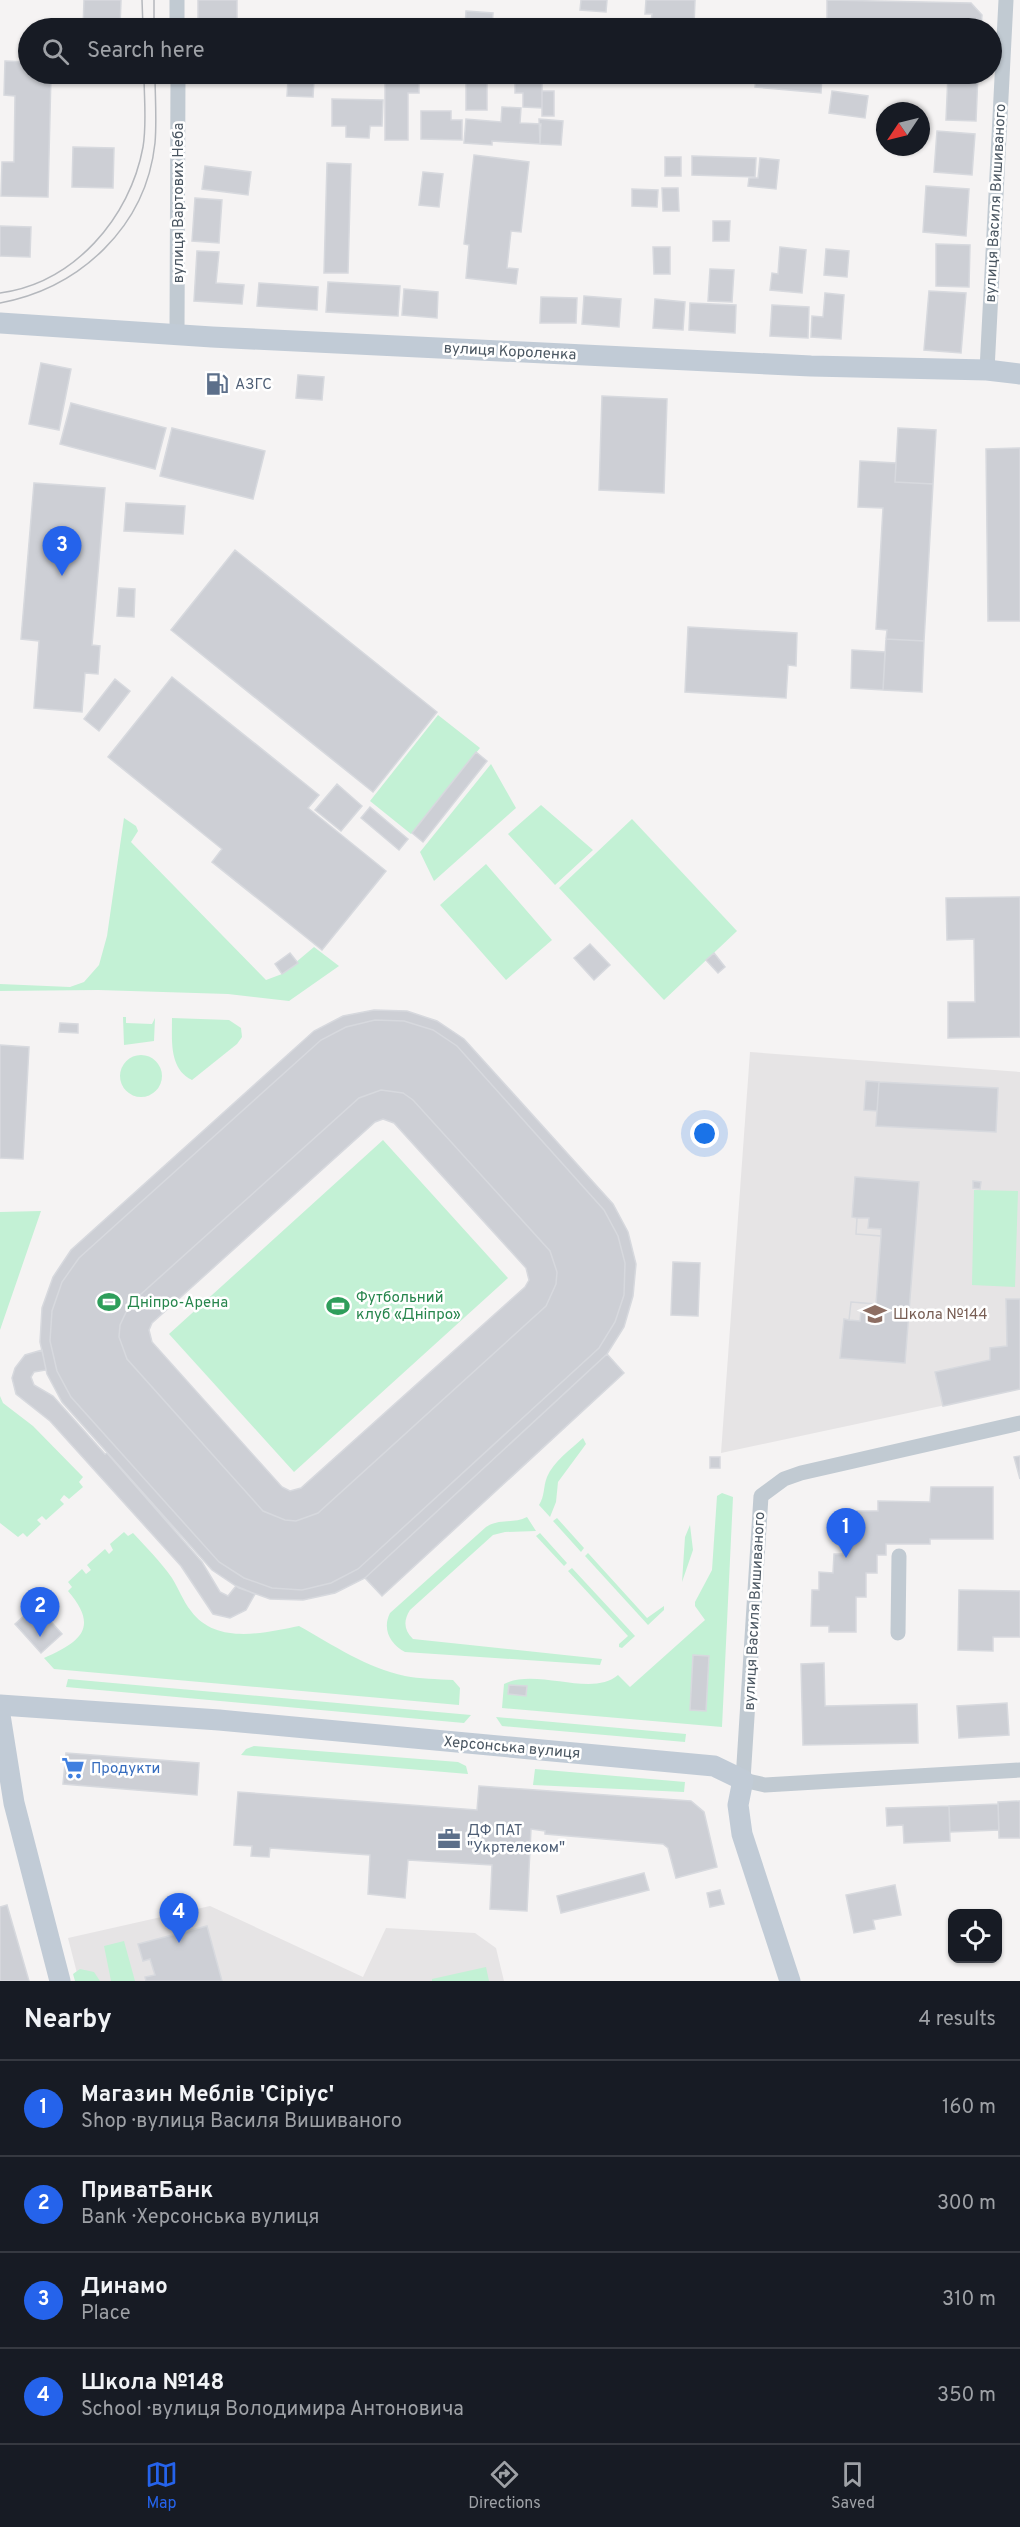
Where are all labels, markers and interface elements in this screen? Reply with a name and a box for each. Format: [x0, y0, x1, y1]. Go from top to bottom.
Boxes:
search box [18, 18, 1002, 84]
icon: search [39, 35, 72, 68]
text: Search here [87, 38, 205, 65]
north arrow [876, 102, 930, 156]
street label: вулиця Василя Вишиваного [982, 103, 1011, 303]
street label: вулиця Вартових Неба [170, 123, 189, 283]
street label: вулиця Короленка [443, 340, 577, 365]
fuel station icon: АЗГС [204, 371, 230, 397]
place label: АЗГС [235, 376, 272, 395]
pin: 3 [42, 526, 82, 576]
your location [690, 1119, 719, 1148]
sports icon: Дніпро-Арена [96, 1289, 122, 1315]
place label: Футбольний клуб «Дніпро» [356, 1289, 461, 1325]
sports icon: Футбольний клуб «Дніпро» [325, 1293, 351, 1319]
place label: Дніпро-Арена [127, 1294, 228, 1313]
school or university icon: Школа №144 [862, 1301, 888, 1327]
place label: Школа №144 [893, 1306, 988, 1325]
pin: 1 [826, 1508, 866, 1558]
street label: вулиця Василя Вишиваного [741, 1511, 770, 1711]
pin: 2 [20, 1588, 60, 1637]
street label: Херсонська вулиця [443, 1733, 581, 1764]
supermarket icon: Продукти [60, 1755, 86, 1781]
place label: Продукти [91, 1760, 160, 1779]
place label: ДФ ПАТ "Укртелеком" [467, 1822, 565, 1858]
office icon: ДФ ПАТ "Укртелеком" [436, 1826, 462, 1852]
pin: 4 [160, 1894, 198, 1943]
map controls [948, 1909, 1002, 1963]
button: locate [948, 1909, 1002, 1963]
text: Nearby [24, 2004, 112, 2037]
text: 4 results [919, 2007, 996, 2033]
text: Магазин Меблів 'Сіріус' [81, 2082, 334, 2109]
text: 1 [40, 2095, 48, 2121]
text: 160 m [942, 2095, 996, 2121]
text: Shop · вулиця Василя Вишиваного [81, 2109, 402, 2135]
text: ПриватБанк [81, 2178, 213, 2205]
text: 2 [37, 2191, 50, 2217]
text: 300 m [937, 2191, 996, 2217]
text: Bank · Херсонська вулиця [81, 2205, 319, 2231]
text: Динамо [81, 2274, 168, 2301]
text: 3 [38, 2287, 50, 2313]
text: 310 m [942, 2287, 996, 2313]
text: Place [81, 2301, 131, 2327]
text: Школа №148 [81, 2370, 224, 2397]
text: 4 [37, 2383, 50, 2409]
text: 350 m [937, 2383, 996, 2409]
text: School · вулиця Володимира Антоновича [81, 2397, 464, 2423]
tab: Map [145, 2458, 178, 2514]
tab: Directions [468, 2458, 541, 2514]
tab: Saved [831, 2458, 875, 2514]

